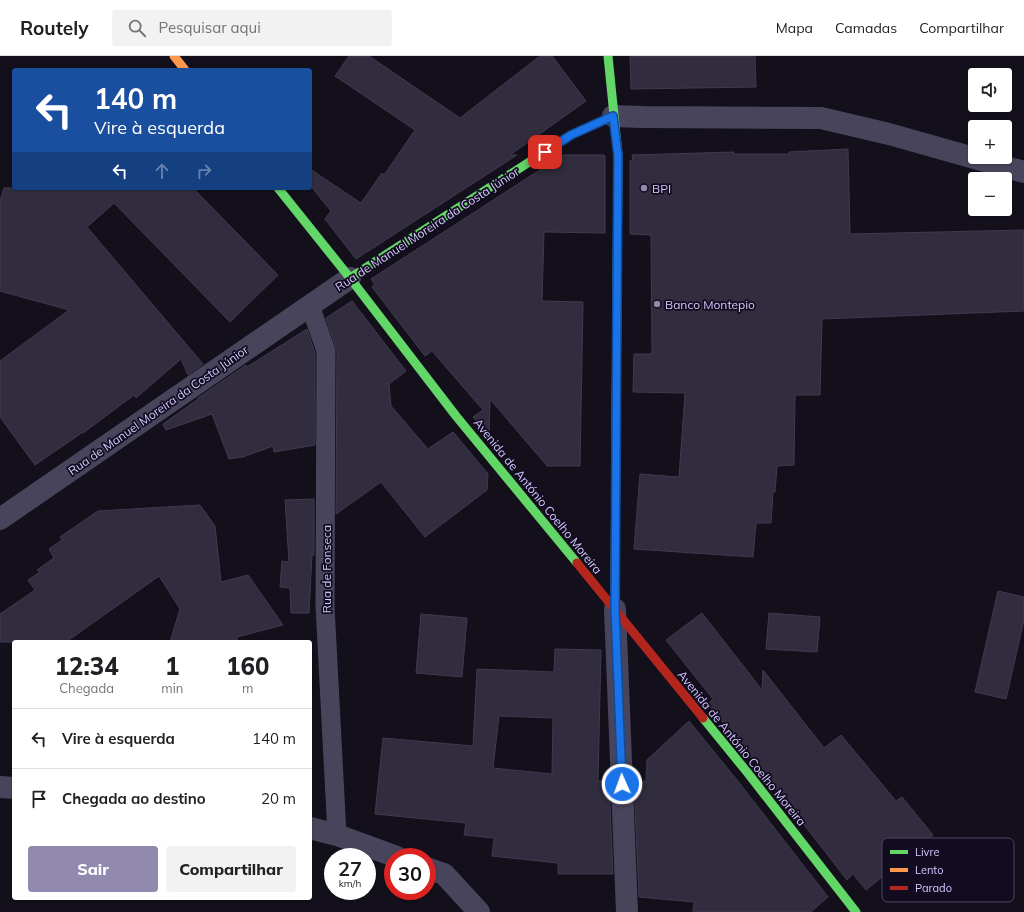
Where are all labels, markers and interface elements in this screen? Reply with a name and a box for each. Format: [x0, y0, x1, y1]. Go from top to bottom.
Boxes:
search box [112, 10, 392, 46]
text: Routely [20, 16, 88, 40]
icon: search [126, 17, 148, 39]
text: Pesquisar aqui [158, 18, 261, 37]
text: Mapa [776, 19, 813, 37]
text: Camadas [835, 19, 897, 37]
text: Compartilhar [919, 19, 1004, 37]
map controls [968, 68, 1012, 216]
button: sound [968, 68, 1012, 112]
text: 140 m [94, 81, 177, 116]
icon: left [28, 84, 80, 136]
text: Vire à esquerda [94, 116, 225, 139]
button: + [968, 120, 1012, 164]
pin [528, 135, 562, 169]
icon: arrive [534, 141, 556, 163]
icon: left [109, 160, 131, 182]
icon: ahead [151, 160, 173, 182]
icon: right [193, 160, 215, 182]
street label: Rua de Manuel Moreira da Costa Júnior [332, 163, 522, 294]
button: − [968, 172, 1012, 216]
place label: BPI [652, 181, 671, 196]
marker: BPI [639, 183, 649, 193]
place label: Banco Montepio [665, 297, 755, 312]
marker: Banco Montepio [652, 299, 662, 309]
street label: Rua de Manuel Moreira da Costa Júnior [65, 341, 251, 478]
street label: Avenida de António Coelho Moreira [471, 415, 605, 577]
street label: Rua de Fonseca [319, 525, 334, 613]
text: 12:34 [55, 651, 119, 681]
text: 1 [165, 651, 180, 681]
text: 160 [226, 651, 269, 681]
street label: Avenida de António Coelho Moreira [675, 667, 809, 829]
text: Chegada [59, 680, 114, 696]
text: min [161, 680, 183, 696]
text: m [242, 680, 253, 696]
icon: left [28, 728, 50, 750]
text: Vire à esquerda [62, 729, 175, 748]
text: 140 m [252, 729, 296, 748]
position arrow [601, 763, 643, 805]
icon: arrive [28, 788, 50, 810]
text: Chegada ao destino [62, 789, 206, 808]
text: 20 m [261, 789, 296, 808]
legend [882, 838, 1014, 902]
text: Livre [915, 845, 939, 859]
button: Sair [28, 846, 158, 892]
button: Compartilhar [166, 846, 296, 892]
speed limit sign: 30 [384, 848, 436, 900]
text: 27 [338, 856, 362, 881]
text: Lento [915, 863, 943, 877]
text: km/h [339, 877, 361, 890]
text: Parado [915, 881, 952, 895]

